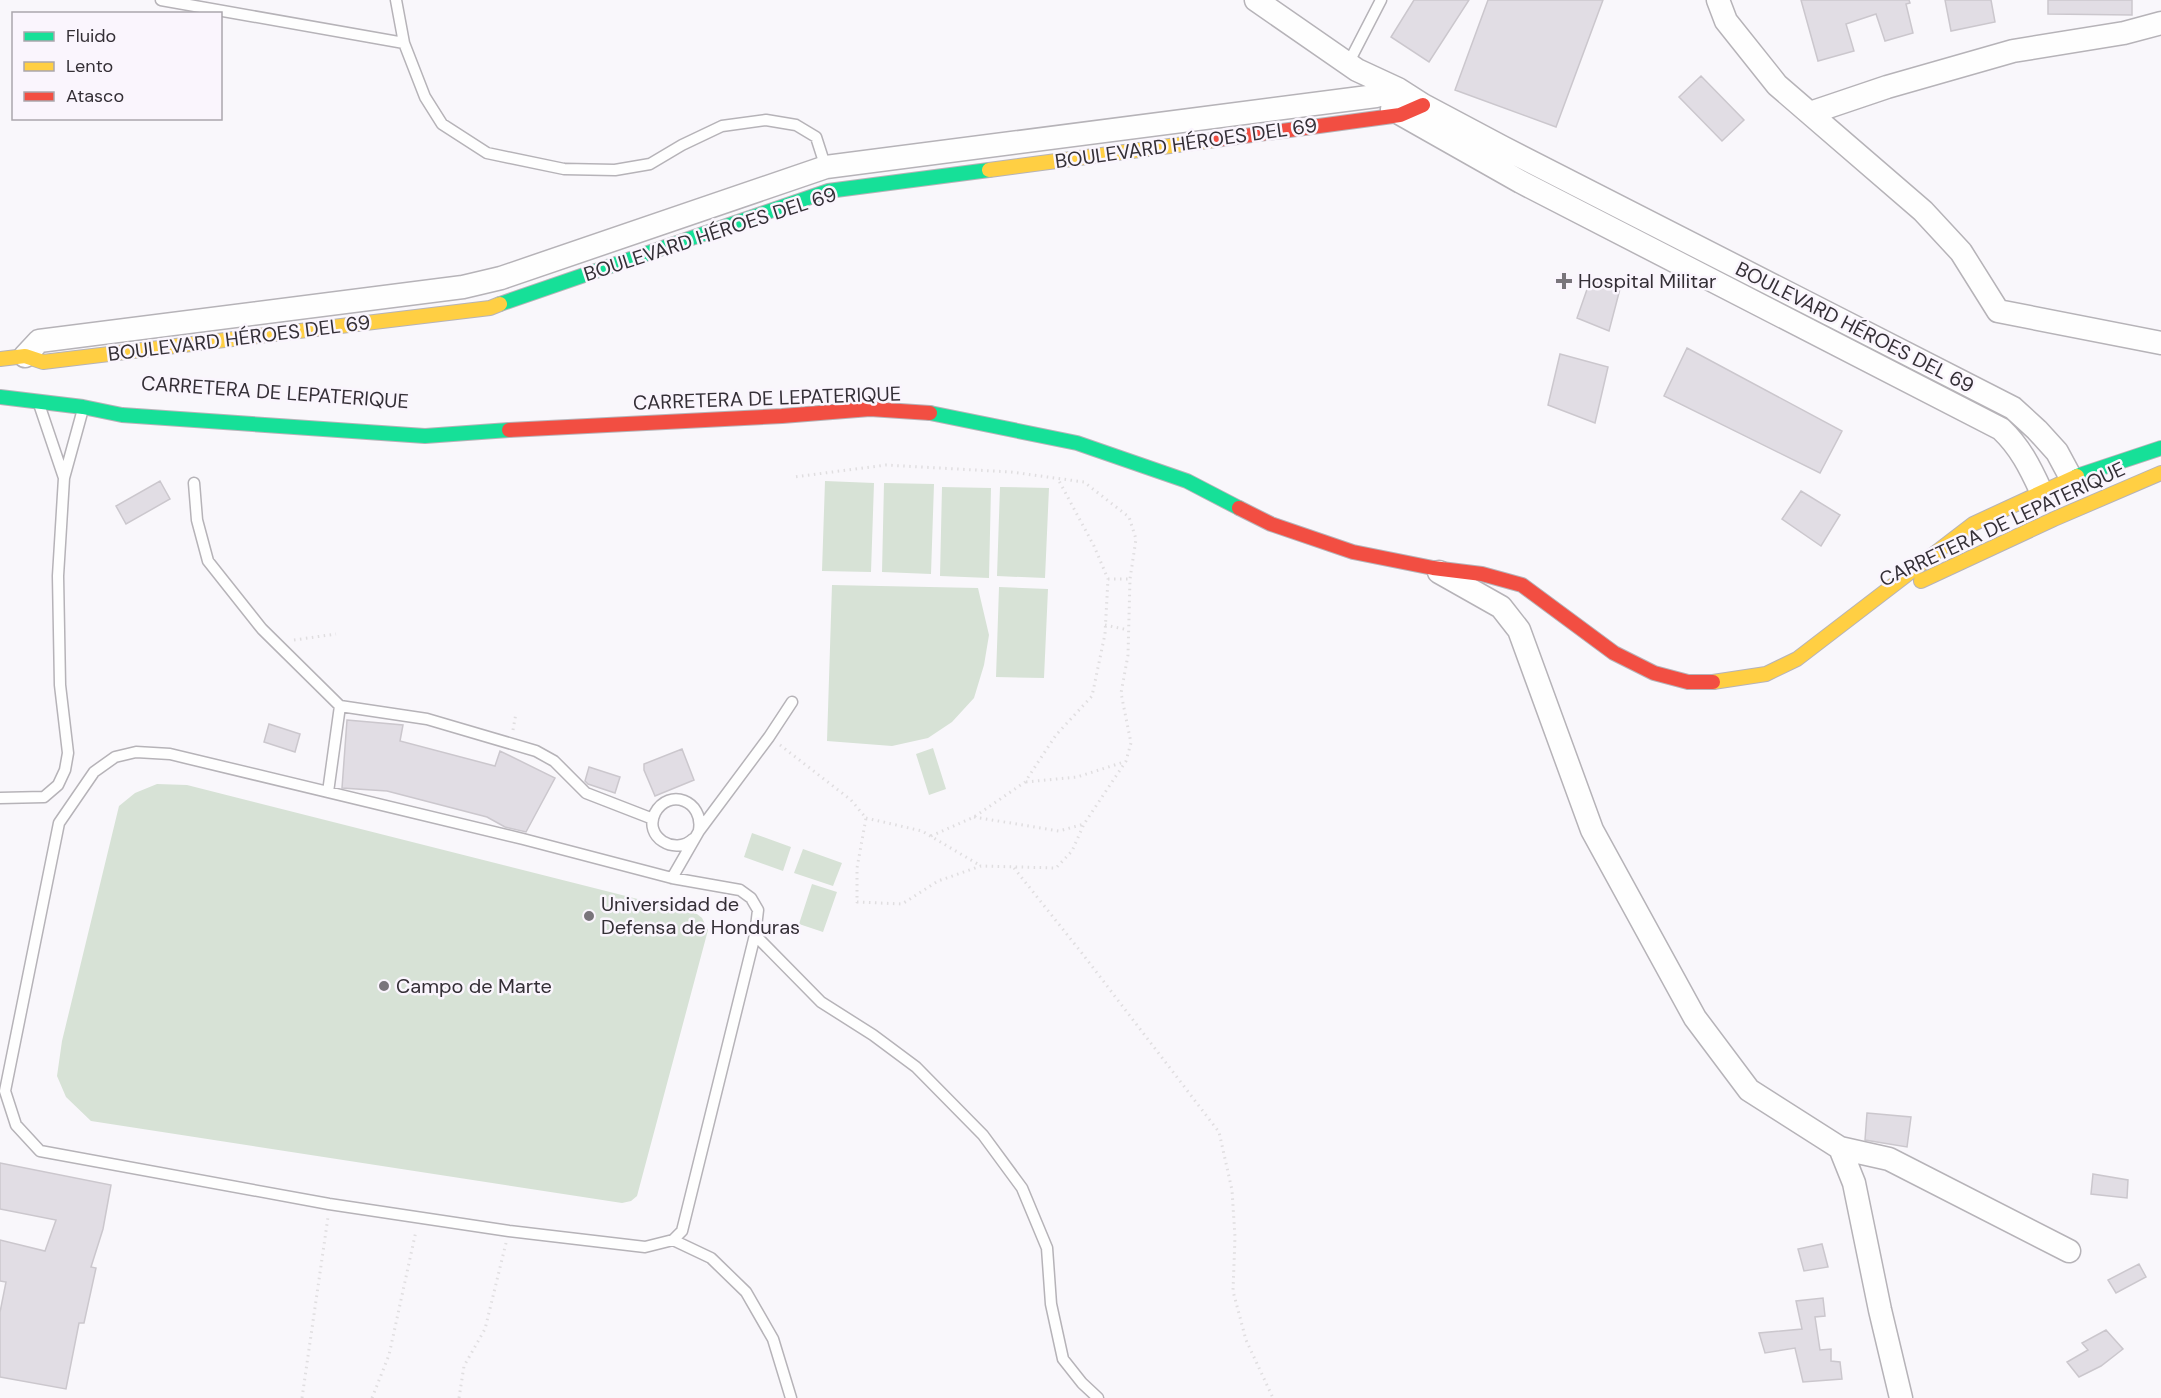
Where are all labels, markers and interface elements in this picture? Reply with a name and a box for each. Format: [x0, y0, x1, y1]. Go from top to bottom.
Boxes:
legend [12, 12, 222, 120]
text: Fluido [66, 24, 116, 48]
text: Lento [66, 54, 113, 78]
text: Atasco [66, 84, 124, 108]
street label: BOULEVARD HÉROES DEL 69 [1053, 112, 1319, 174]
street label: BOULEVARD HÉROES DEL 69 [580, 181, 840, 287]
street label: BOULEVARD HÉROES DEL 69 [1731, 255, 1979, 399]
place label: Hospital Militar [1578, 268, 1716, 294]
marker: Hospital Militar [1555, 272, 1573, 290]
street label: BOULEVARD HÉROES DEL 69 [106, 309, 372, 367]
street label: CARRETERA DE LEPATERIQUE [140, 370, 410, 414]
street label: CARRETERA DE LEPATERIQUE [633, 380, 901, 416]
street label: CARRETERA DE LEPATERIQUE [1875, 456, 2129, 592]
place label: Universidad de Defensa de Honduras [601, 891, 800, 940]
marker: Universidad de Defensa de Honduras [582, 909, 596, 923]
place label: Campo de Marte [396, 973, 552, 999]
marker: Campo de Marte [377, 979, 391, 993]

